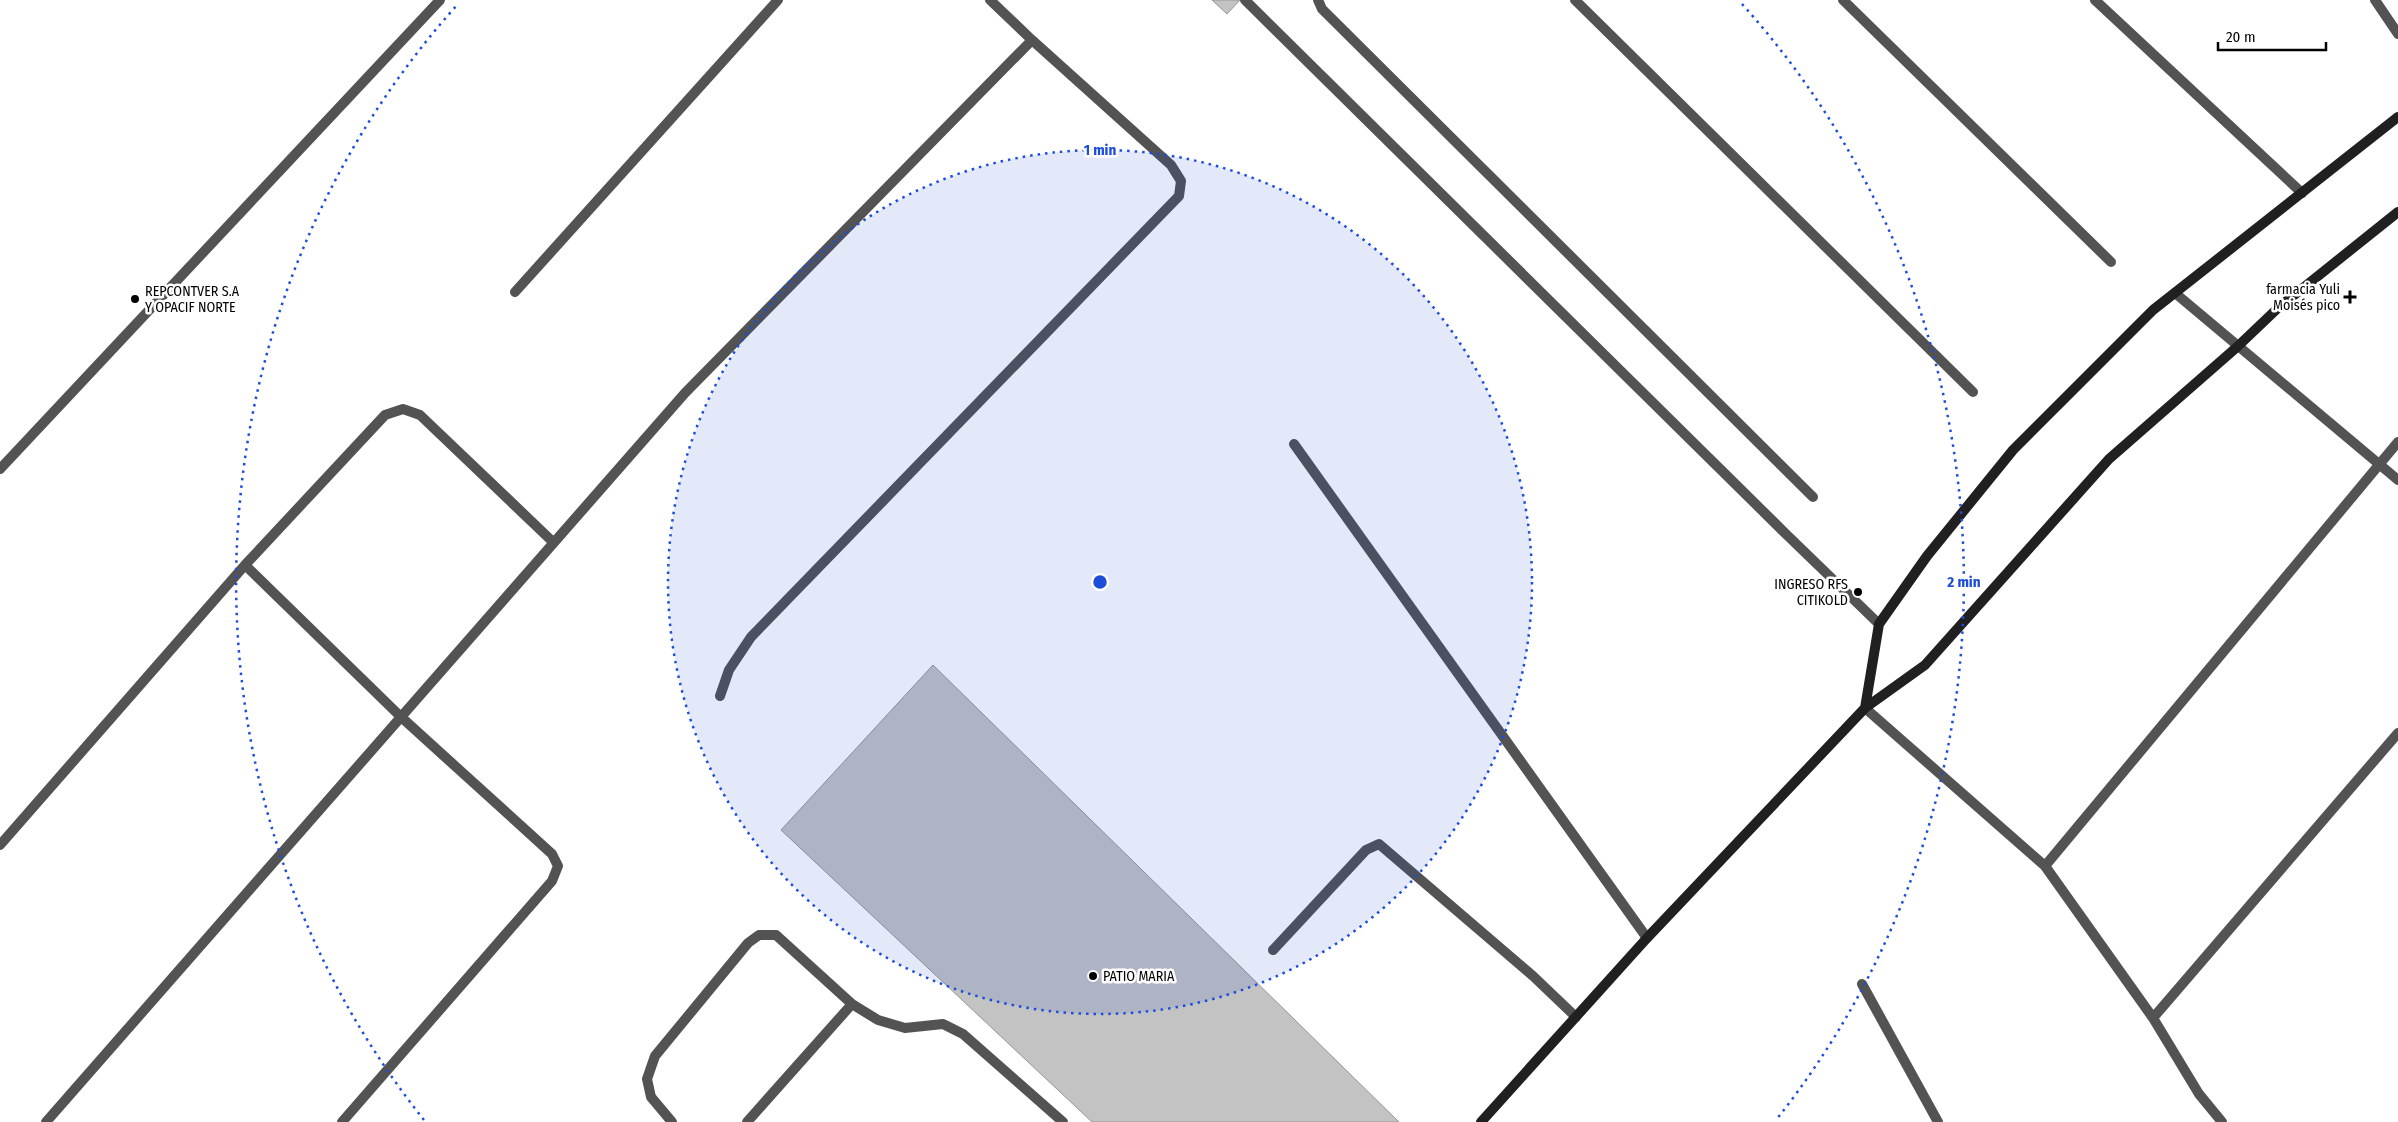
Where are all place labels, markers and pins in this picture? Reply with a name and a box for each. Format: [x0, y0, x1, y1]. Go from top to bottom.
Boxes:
place label: farmacia Yuli Moisés pico [2266, 281, 2340, 314]
place label: REPCONTVER S.A Y OPACIF NORTE [145, 283, 240, 316]
marker: farmacia Yuli Moisés pico [2344, 291, 2356, 303]
marker: REPCONTVER S.A Y OPACIF NORTE [129, 293, 141, 305]
centre of rings [1091, 573, 1109, 591]
place label: INGRESO RFS CITIKOLD [1774, 576, 1848, 609]
marker: INGRESO RFS CITIKOLD [1852, 586, 1864, 598]
place label: PATIO MARIA [1103, 968, 1175, 985]
marker: PATIO MARIA [1087, 970, 1099, 982]

